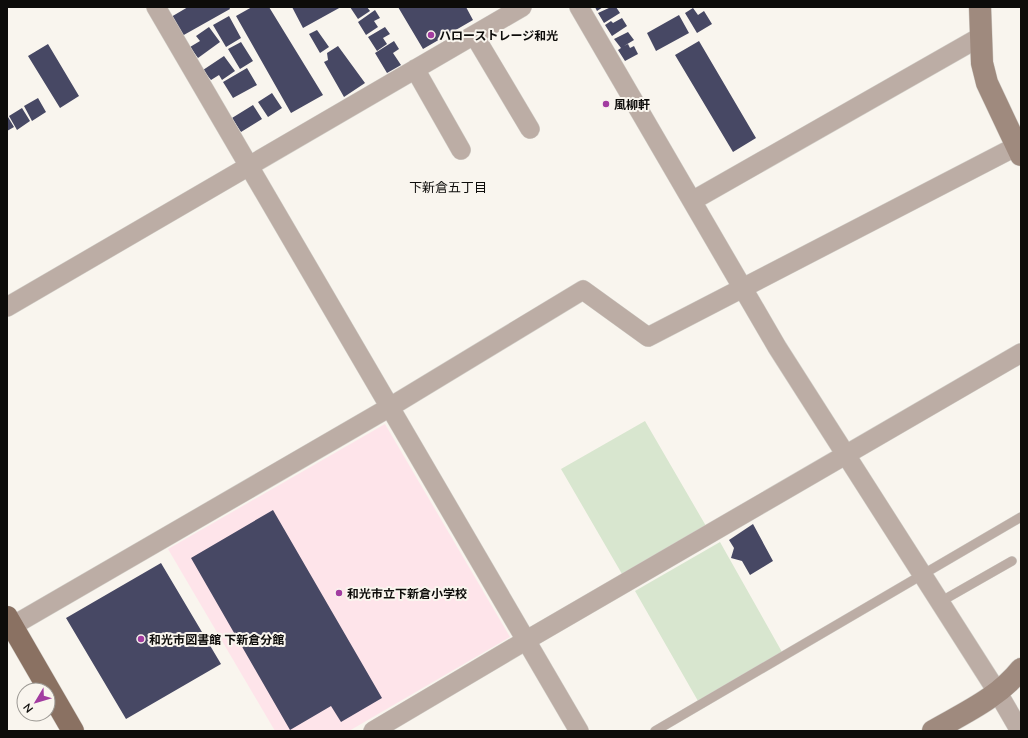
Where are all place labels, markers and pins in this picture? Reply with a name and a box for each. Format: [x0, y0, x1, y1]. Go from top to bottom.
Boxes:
place label: ハローストレージ和光 [439, 28, 558, 43]
marker: ハローストレージ和光 [426, 30, 436, 40]
place label: 風柳軒 [614, 97, 650, 112]
marker: 風柳軒 [601, 99, 611, 109]
place label: 和光市立下新倉小学校 [347, 586, 467, 601]
marker: 和光市立下新倉小学校 [334, 588, 344, 598]
place label: 和光市図書館 下新倉分館 [149, 632, 284, 647]
marker: 和光市図書館 下新倉分館 [136, 634, 146, 644]

